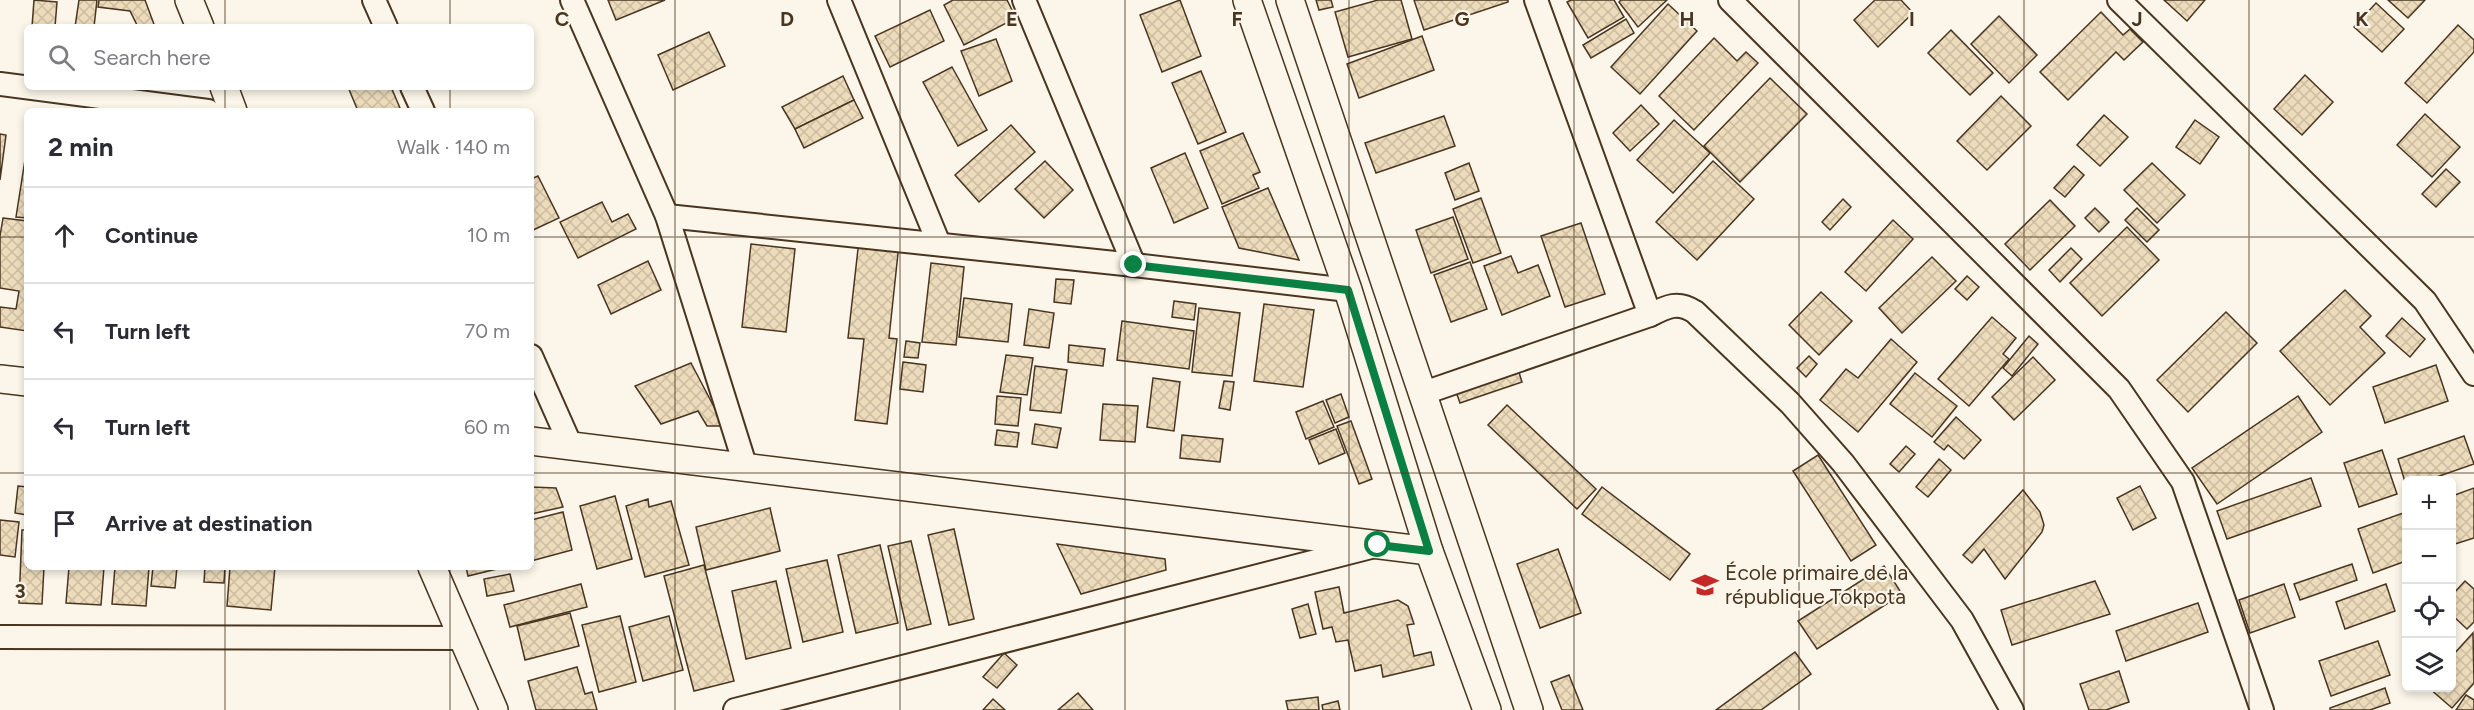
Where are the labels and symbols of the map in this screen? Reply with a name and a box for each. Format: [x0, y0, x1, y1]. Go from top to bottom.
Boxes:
text: C [555, 7, 569, 31]
text: D [780, 7, 794, 31]
text: E [1006, 7, 1018, 31]
text: F [1231, 7, 1243, 31]
text: G [1455, 7, 1470, 31]
text: H [1680, 7, 1695, 31]
text: I [1909, 7, 1915, 31]
text: J [2131, 7, 2143, 31]
text: K [2355, 7, 2369, 31]
route end [1120, 251, 1146, 277]
route start [1364, 531, 1390, 557]
place label: École primaire de la république Tokpota [1725, 560, 1908, 609]
school or university icon: École primaire de la république Tokpota [1690, 570, 1720, 600]
text: 3 [14, 579, 26, 603]

